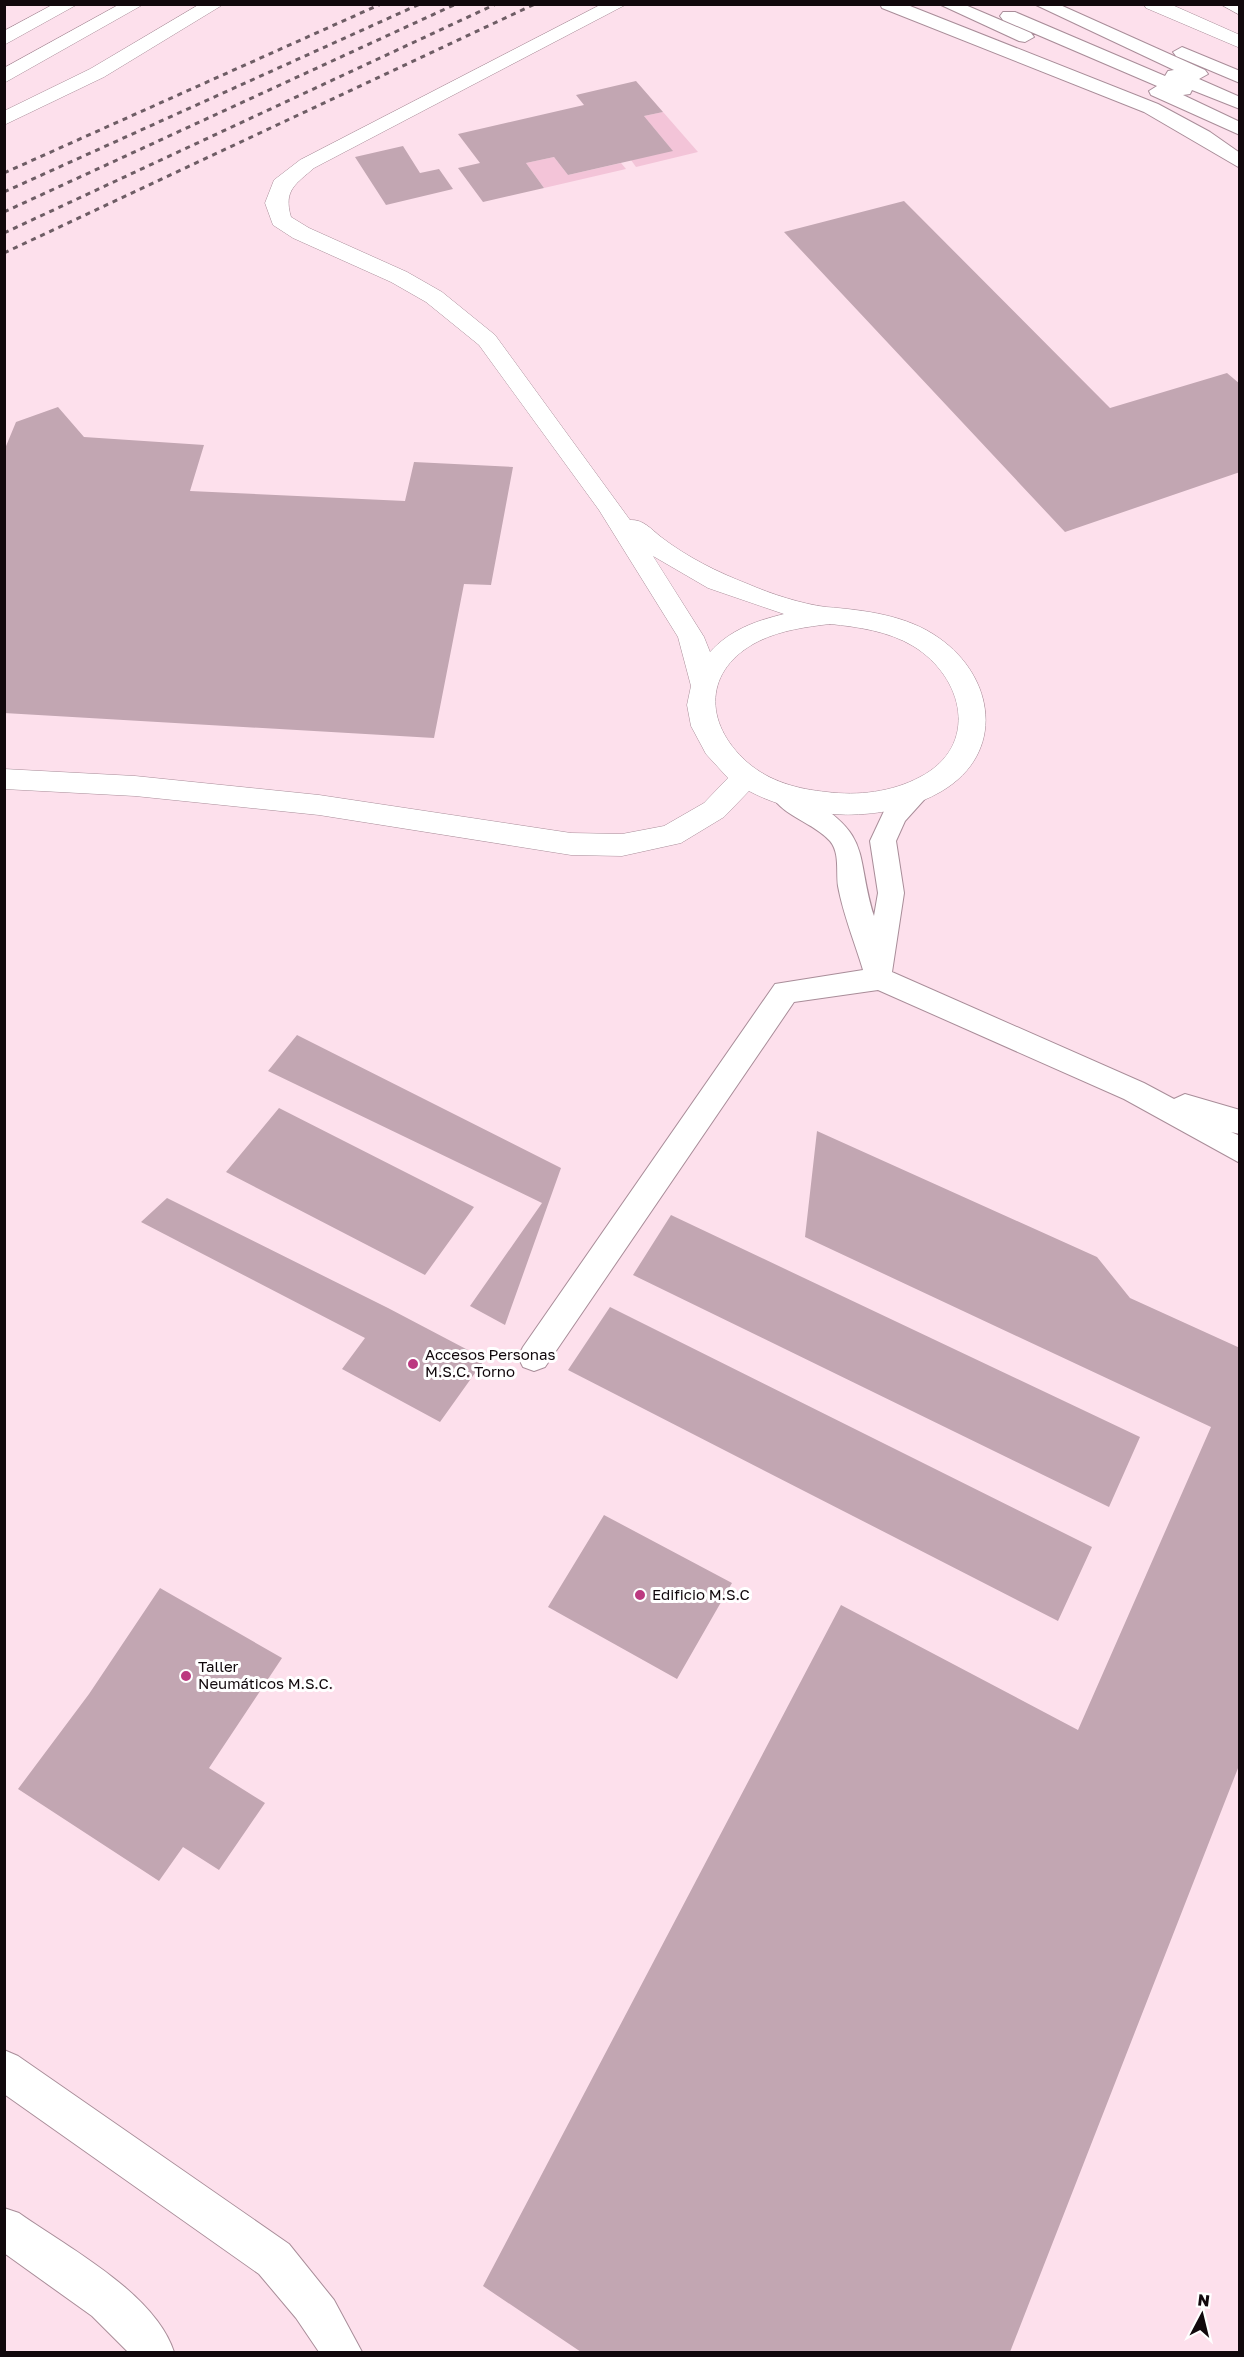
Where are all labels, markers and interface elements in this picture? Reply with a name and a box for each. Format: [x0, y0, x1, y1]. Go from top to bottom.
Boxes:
place label: Accesos Personas M.S.C. Torno [425, 1345, 555, 1380]
marker: Accesos Personas M.S.C. Torno [406, 1357, 420, 1371]
place label: Edificio M.S.C [652, 1585, 750, 1603]
marker: Edificio M.S.C [633, 1588, 647, 1602]
place label: Taller Neumáticos M.S.C. [198, 1657, 333, 1692]
marker: Taller Neumáticos M.S.C. [179, 1669, 193, 1683]
north arrow [1172, 2285, 1232, 2345]
text: N [1197, 2289, 1211, 2311]

